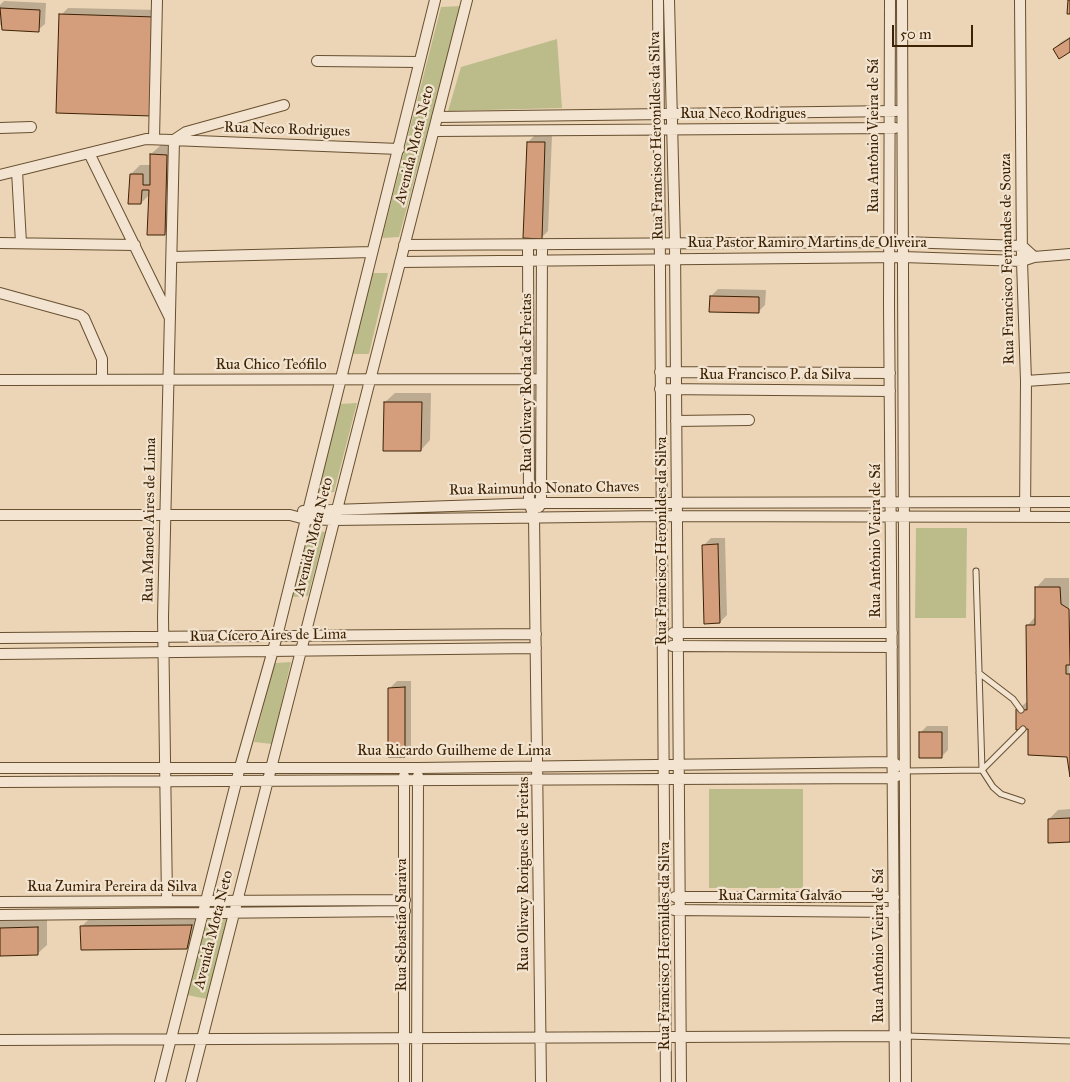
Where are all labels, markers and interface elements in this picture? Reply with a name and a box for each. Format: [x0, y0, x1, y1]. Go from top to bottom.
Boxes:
scale bar [895, 15, 976, 47]
text: 50 m [900, 25, 932, 43]
street label: Rua Francisco Heronildes da Silva [646, 31, 668, 241]
street label: Rua Antônio Vieira de Sá [865, 59, 883, 213]
street label: Avenida Mota Neto [392, 84, 438, 206]
street label: Rua Neco Rodrigues [680, 105, 806, 123]
street label: Rua Neco Rodrigues [224, 119, 350, 141]
street label: Rua Francisco Fernandes de Souza [997, 153, 1019, 365]
street label: Rua Pastor Ramiro Martins de Oliveira [687, 234, 927, 252]
street label: Rua Olivacy Rocha de Freitas [518, 293, 536, 473]
street label: Rua Chico Teófilo [215, 356, 327, 374]
street label: Rua Francisco P. da Silva [699, 366, 851, 384]
street label: Rua Manoel Aires de Lima [140, 437, 160, 603]
street label: Rua Francisco Heronildes da Silva [653, 437, 671, 645]
street label: Rua Antônio Vieira de Sá [867, 464, 885, 618]
street label: Avenida Mota Neto [291, 476, 337, 598]
street label: Rua Raimundo Nonato Chaves [449, 478, 639, 500]
street label: Rua Cícero Aires de Lima [189, 626, 347, 646]
street label: Rua Ricardo Guilheme de Lima [357, 742, 551, 760]
street label: Rua Olivacy Rorigues de Freitas [515, 777, 533, 971]
street label: Rua Francisco Heronildes da Silva [656, 842, 674, 1050]
street label: Rua Sebastião Saraiva [393, 859, 411, 991]
street label: Avenida Mota Neto [191, 869, 237, 991]
street label: Rua Antônio Vieira de Sá [870, 869, 888, 1023]
street label: Rua Zumira Pereira da Silva [27, 878, 197, 896]
street label: Rua Carmita Galvão [718, 887, 842, 905]

